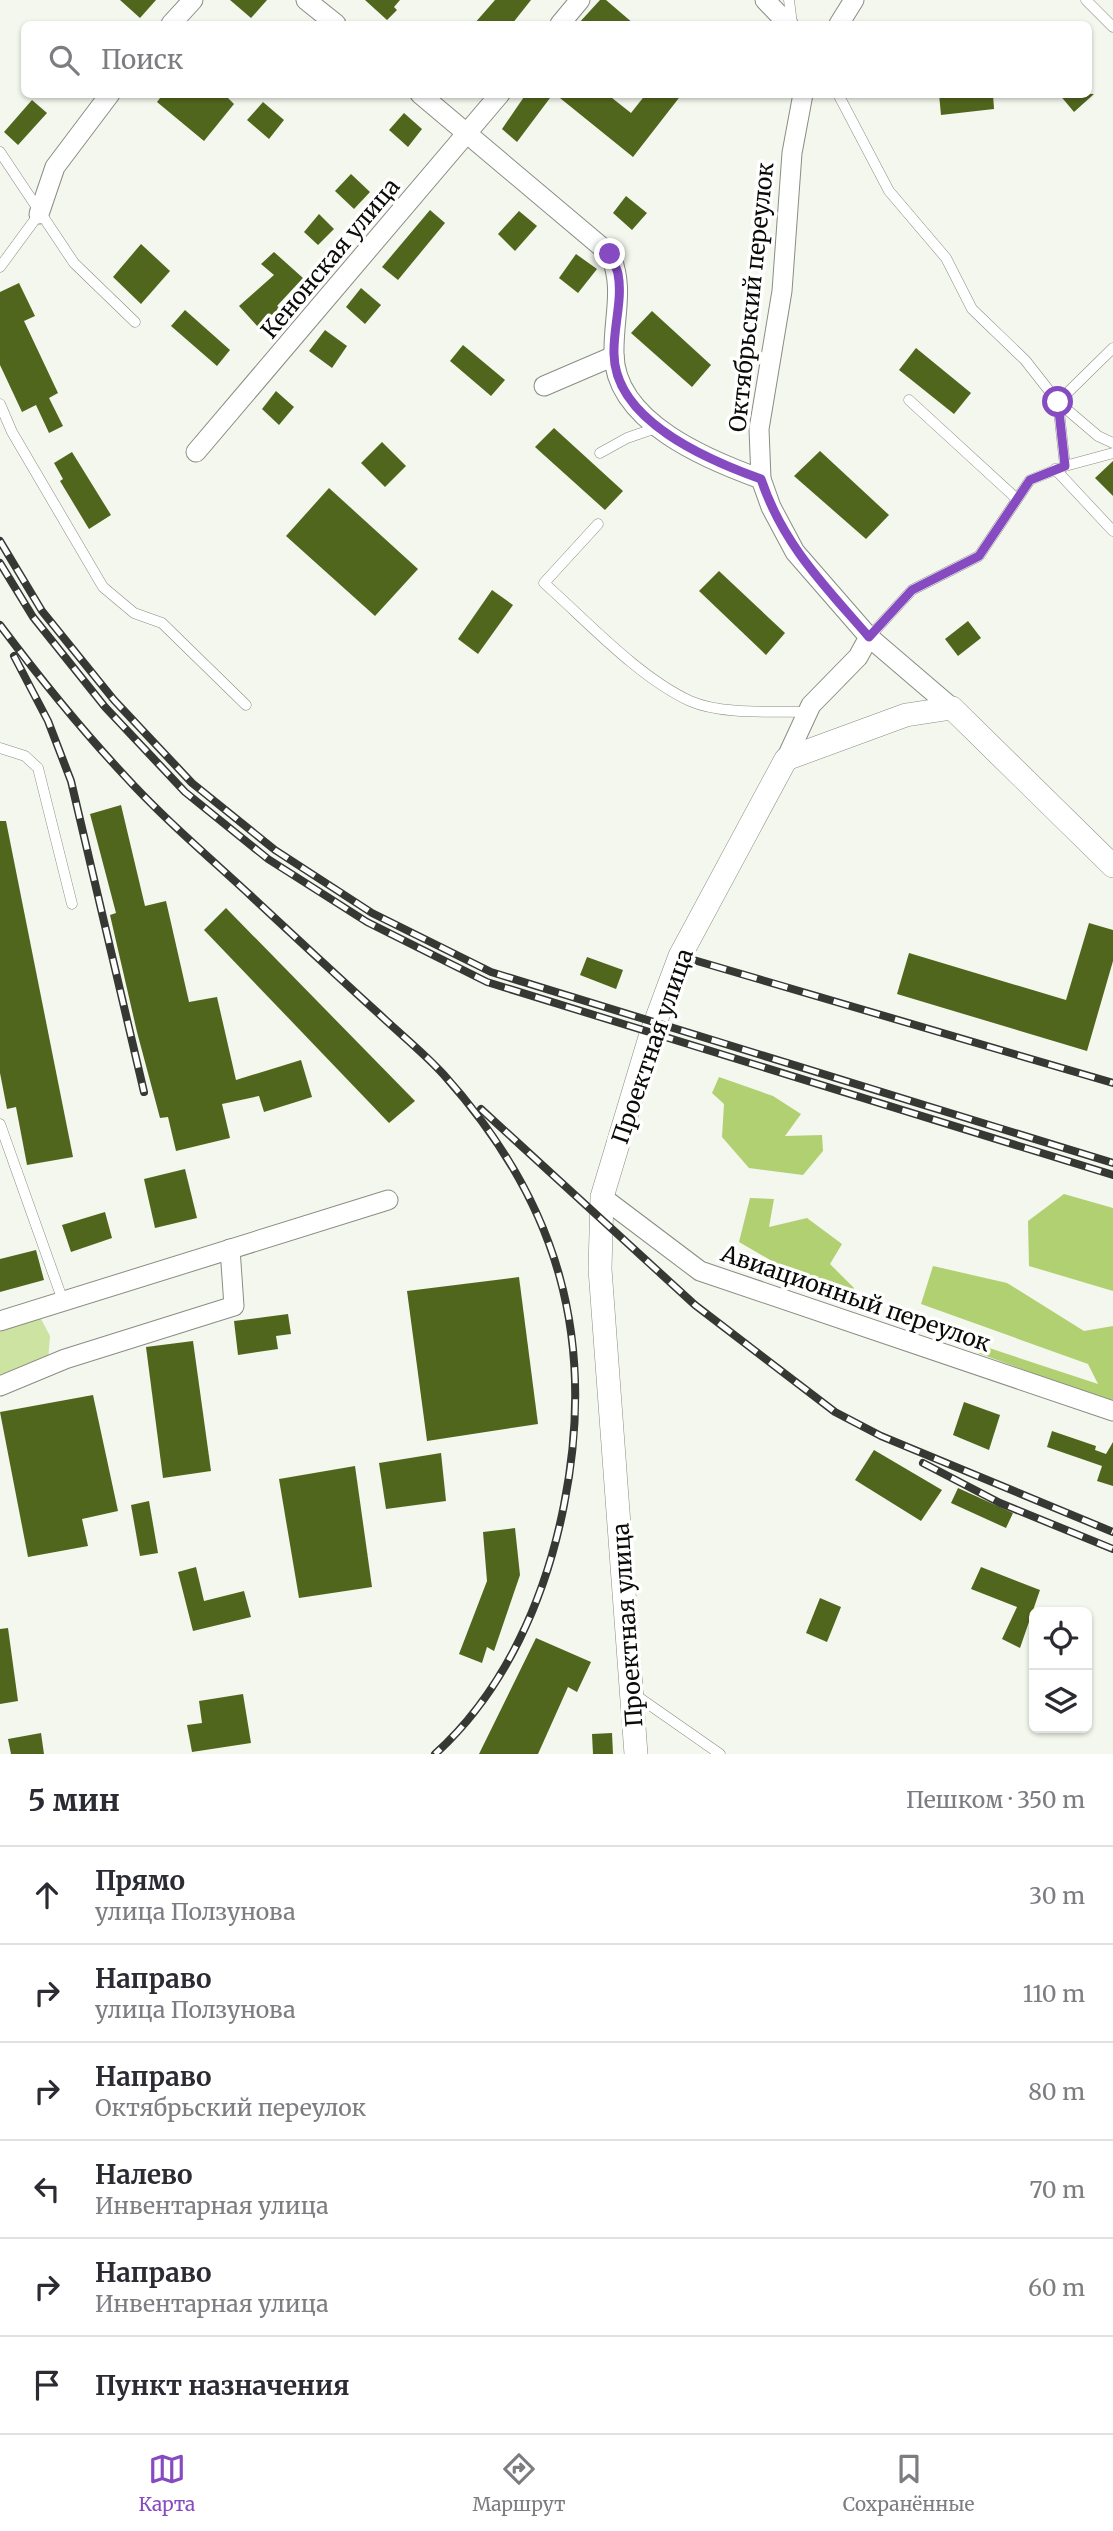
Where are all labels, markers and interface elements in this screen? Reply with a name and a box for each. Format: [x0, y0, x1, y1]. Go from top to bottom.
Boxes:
search box [21, 21, 1092, 98]
icon: search [45, 41, 83, 79]
text: Поиск [101, 43, 183, 76]
street label: Октябрьский переулок [722, 160, 780, 433]
street label: Кенонская улица [254, 172, 406, 344]
route end [594, 238, 625, 269]
route start [1042, 386, 1073, 417]
street label: Проектная улица [605, 945, 699, 1147]
street label: Авиационный переулок [717, 1238, 995, 1358]
street label: Проектная улица [605, 1522, 649, 1728]
map controls [1029, 1607, 1092, 1733]
button: locate [1029, 1607, 1092, 1670]
button: layers [1029, 1670, 1092, 1733]
text: 5 мин [28, 1781, 120, 1819]
text: Пешком · 350 m [906, 1785, 1085, 1814]
text: Прямо [95, 1864, 185, 1897]
icon: ahead [28, 1876, 66, 1914]
text: 30 m [1029, 1881, 1085, 1910]
text: улица Ползунова [95, 1897, 296, 1926]
text: Направо [95, 1962, 212, 1995]
icon: right [28, 1974, 66, 2012]
text: 110 m [1023, 1979, 1085, 2008]
text: улица Ползунова [95, 1995, 296, 2024]
text: Направо [95, 2060, 212, 2093]
icon: right [28, 2072, 66, 2110]
text: 80 m [1028, 2077, 1085, 2106]
text: Октябрьский переулок [95, 2093, 366, 2122]
text: Налево [95, 2158, 193, 2191]
icon: left [28, 2170, 66, 2208]
text: 70 m [1029, 2175, 1085, 2204]
text: Инвентарная улица [95, 2191, 329, 2220]
text: Направо [95, 2256, 212, 2289]
icon: right [28, 2268, 66, 2306]
text: 60 m [1028, 2273, 1085, 2302]
text: Инвентарная улица [95, 2289, 329, 2318]
icon: arrive [28, 2366, 66, 2404]
text: Пункт назначения [95, 2369, 349, 2402]
tab: Карта [139, 2450, 195, 2516]
tab: Маршрут [472, 2450, 566, 2516]
tab: Сохранённые [843, 2450, 974, 2516]

